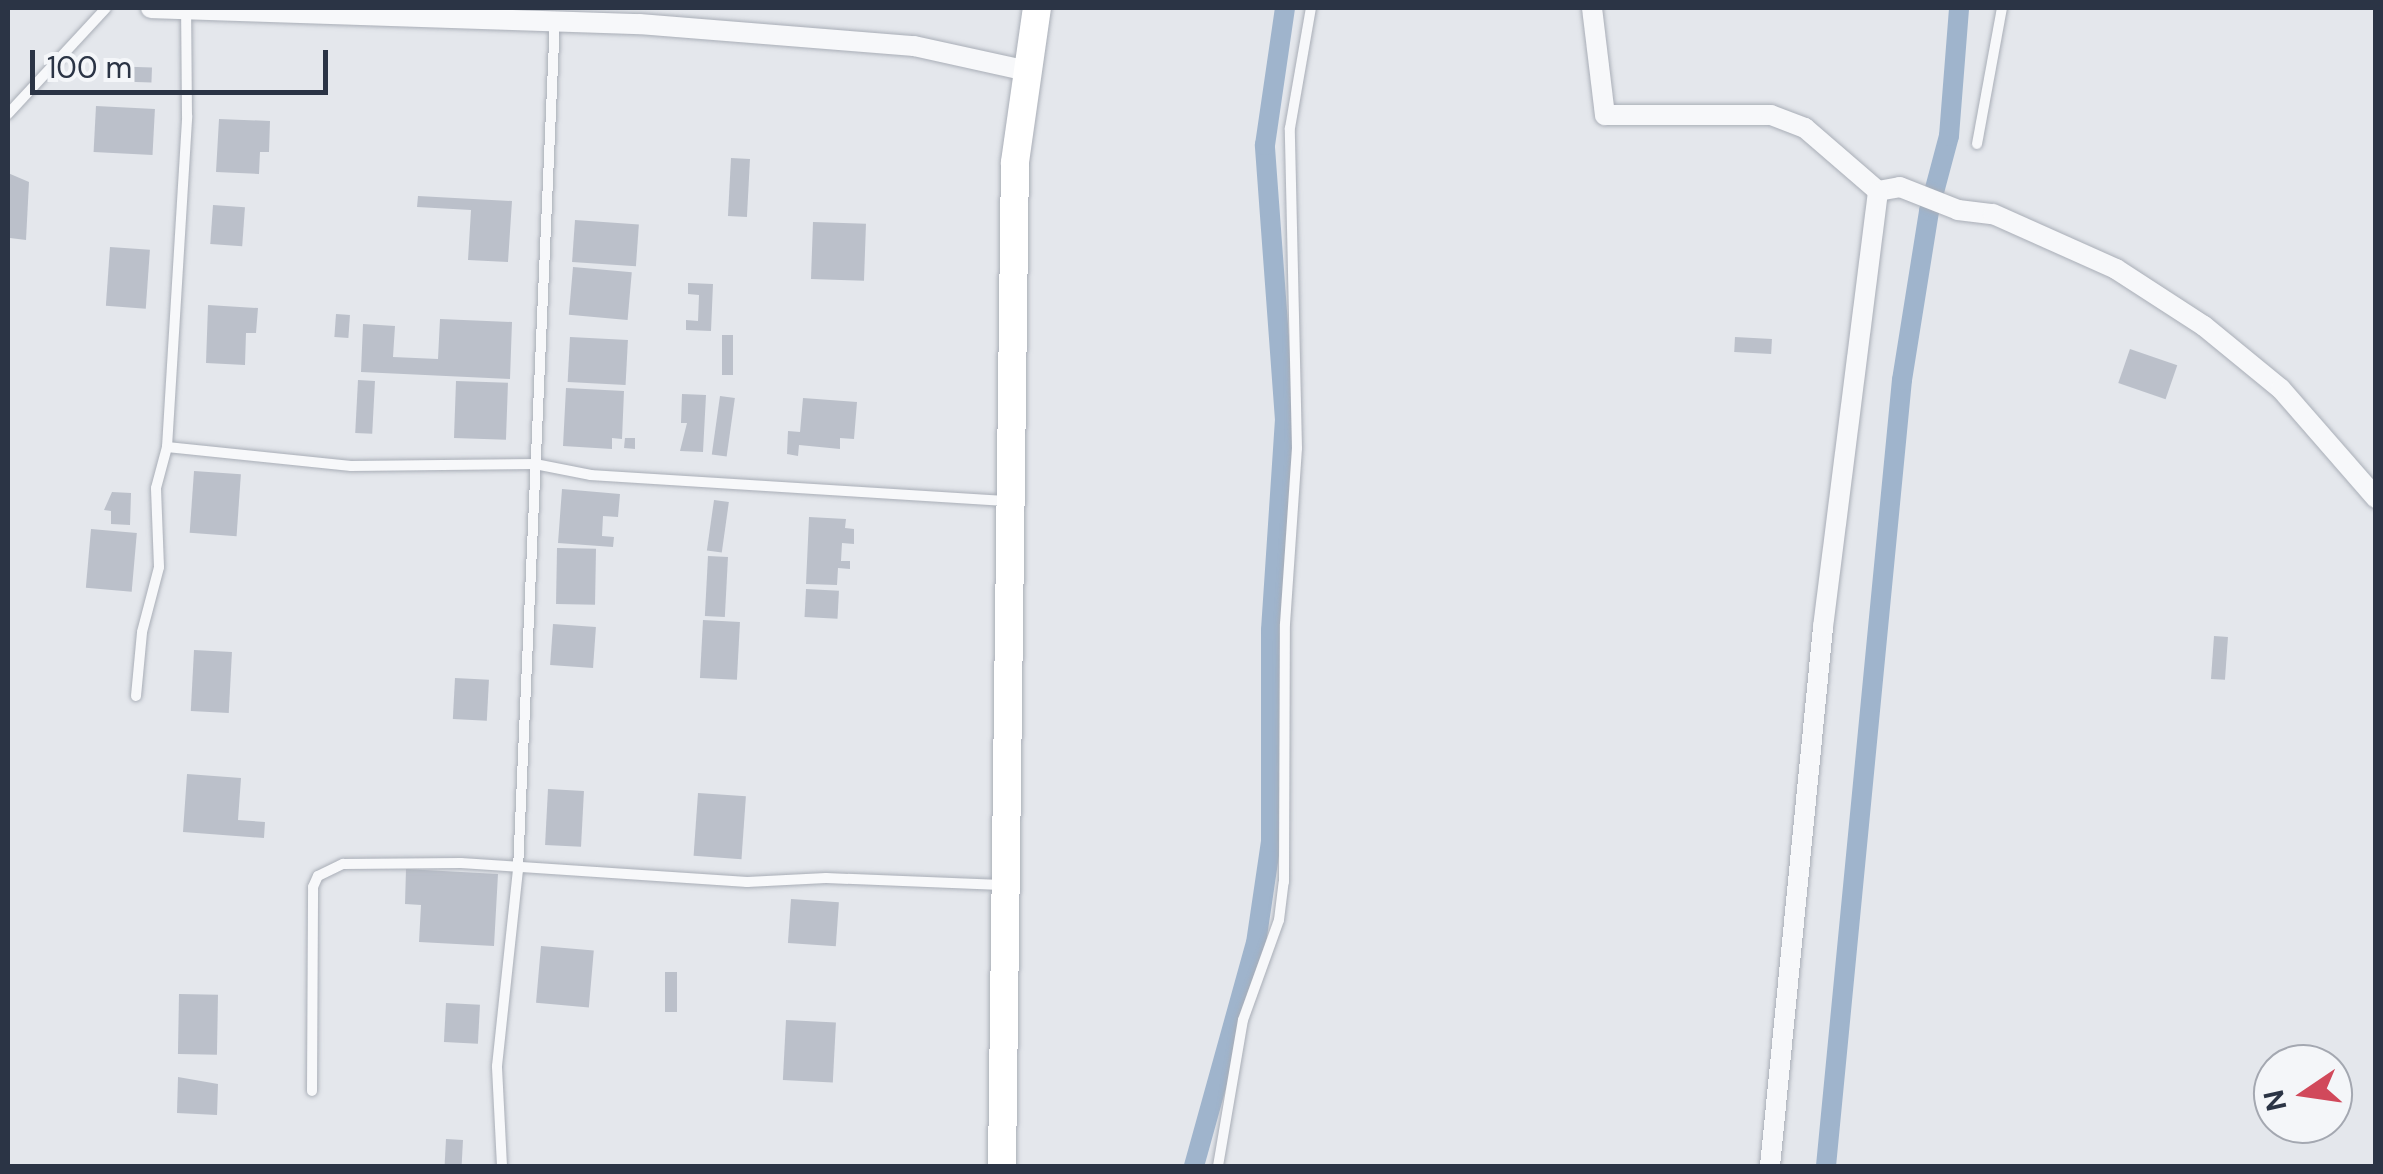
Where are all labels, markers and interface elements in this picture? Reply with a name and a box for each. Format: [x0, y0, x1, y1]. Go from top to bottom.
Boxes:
scale bar [35, 30, 332, 92]
text: 100 m [47, 48, 132, 87]
north arrow [2253, 1044, 2353, 1144]
text: N [2255, 1086, 2296, 1115]

